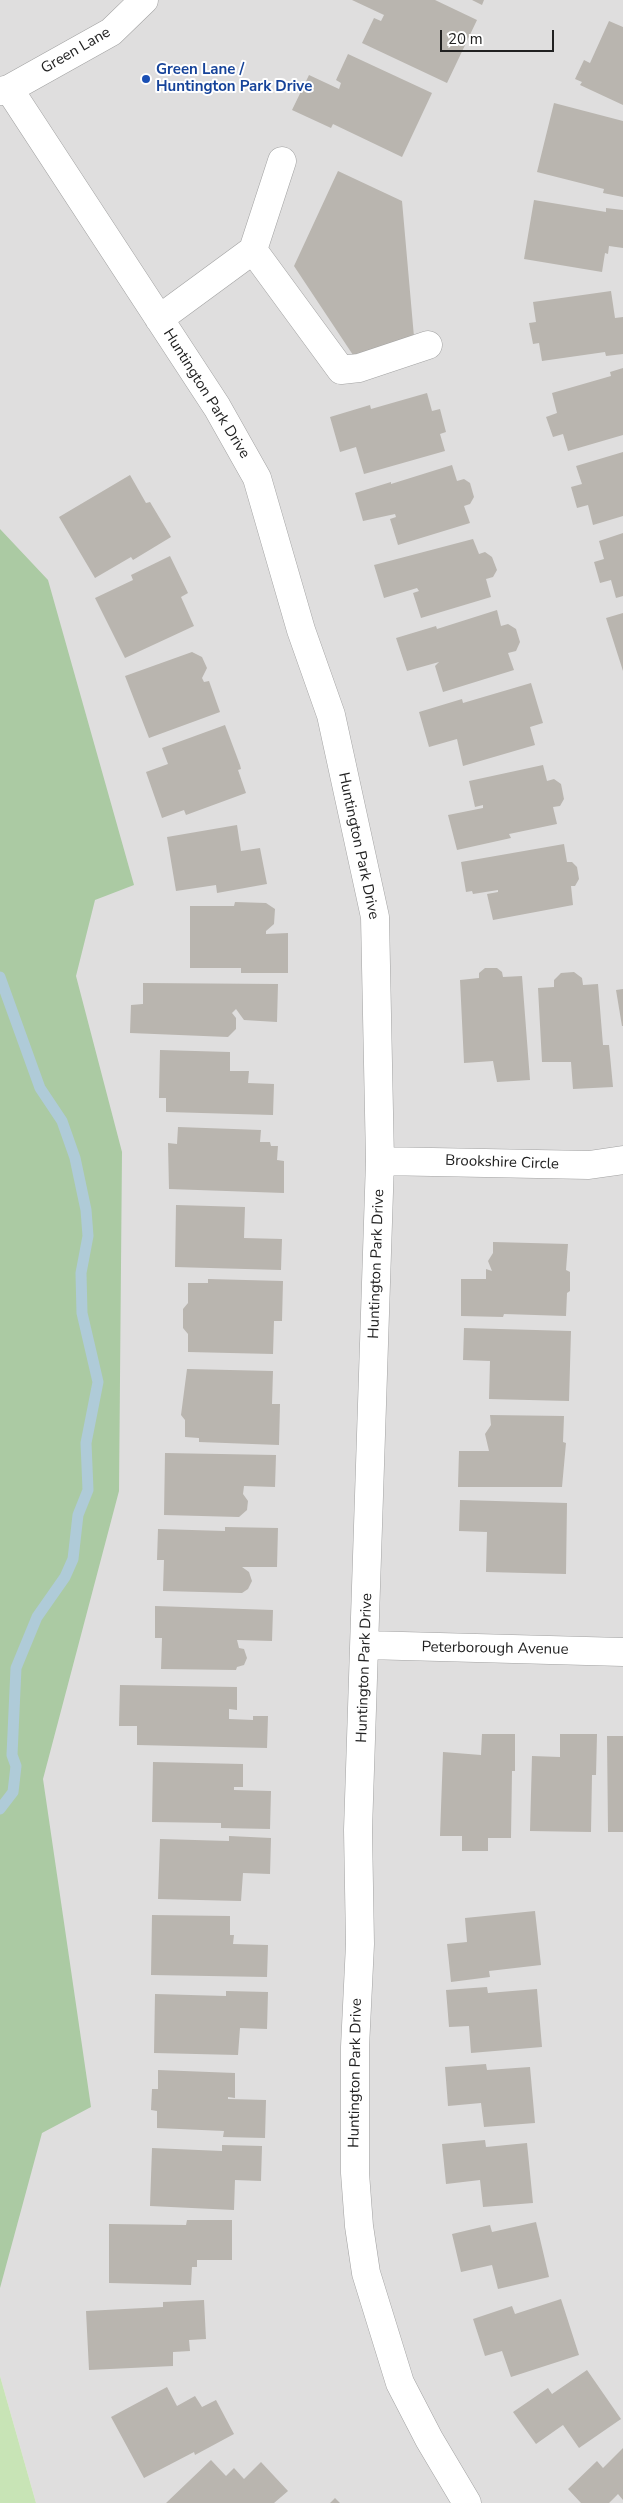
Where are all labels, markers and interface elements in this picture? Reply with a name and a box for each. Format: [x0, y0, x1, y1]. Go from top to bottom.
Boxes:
scale bar [443, 20, 557, 52]
street label: Green Lane [38, 24, 114, 78]
text: 20 m [448, 29, 483, 49]
place label: Green Lane / Huntington Park Drive [156, 61, 312, 96]
marker: Green Lane / Huntington Park Drive [140, 73, 152, 85]
street label: Huntington Park Drive [159, 326, 253, 462]
street label: Huntington Park Drive [334, 771, 382, 921]
street label: Brookshire Circle [445, 1152, 559, 1174]
street label: Huntington Park Drive [365, 1189, 389, 1339]
street label: Huntington Park Drive [353, 1593, 377, 1743]
street label: Peterborough Avenue [421, 1639, 569, 1659]
street label: Huntington Park Drive [346, 1998, 366, 2148]

